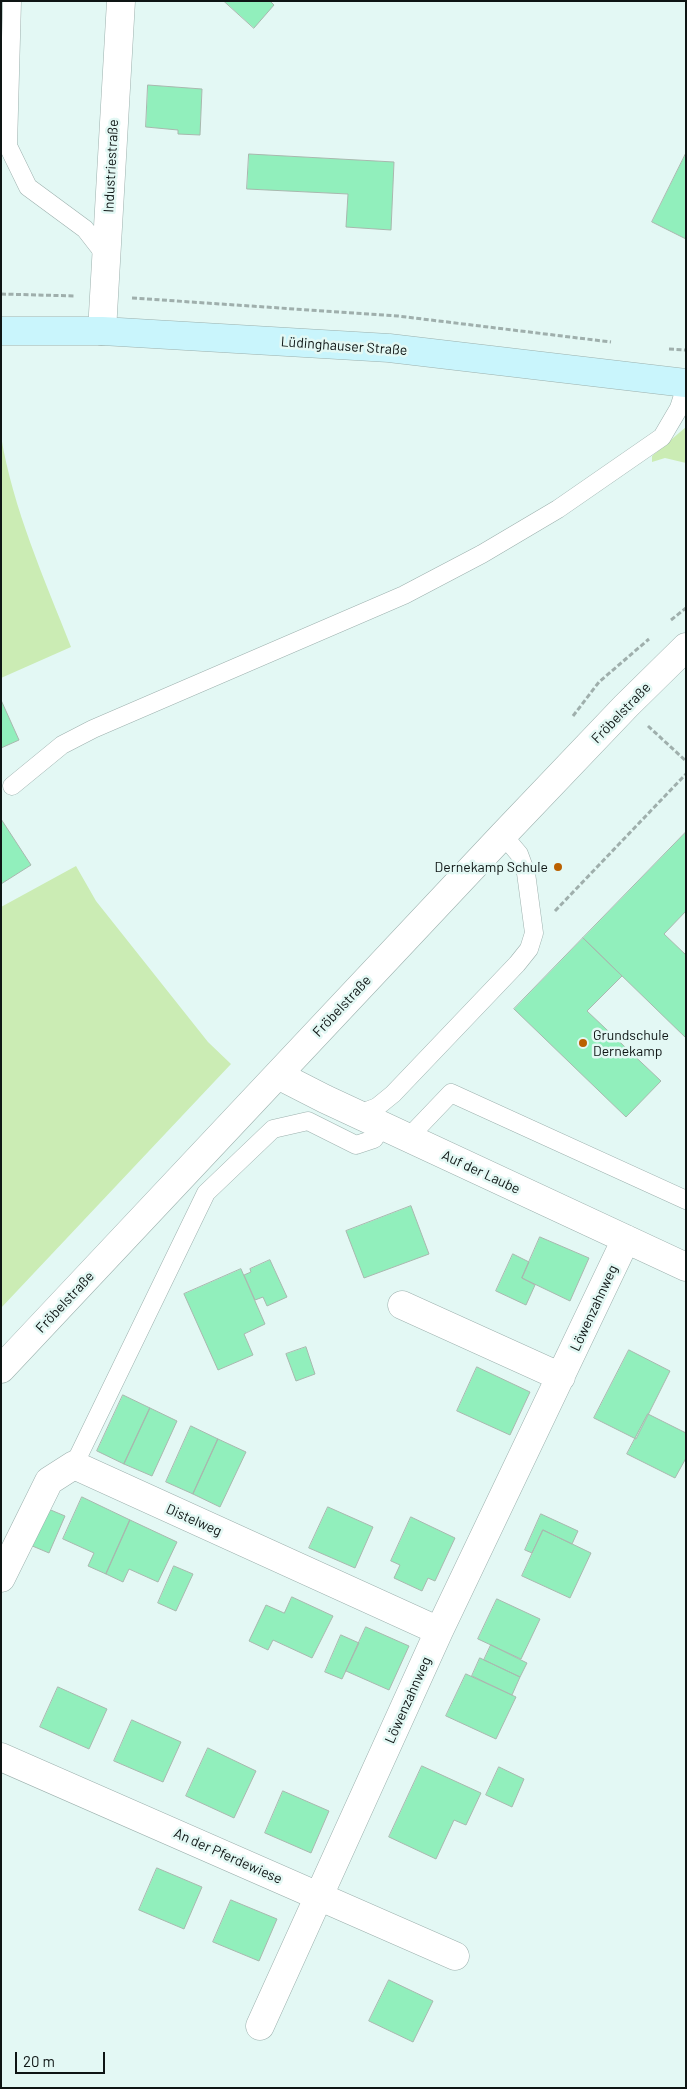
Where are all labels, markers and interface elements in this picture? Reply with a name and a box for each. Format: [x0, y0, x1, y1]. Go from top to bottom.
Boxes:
street label: Industriestraße [100, 119, 122, 213]
street label: Lüdinghauser Straße [280, 333, 408, 359]
street label: Fröbelstraße [588, 679, 654, 747]
place label: Dernekamp Schule [435, 859, 548, 875]
marker: Dernekamp Schule [552, 861, 564, 873]
street label: Fröbelstraße [309, 972, 375, 1040]
place label: Grundschule Dernekamp [593, 1027, 669, 1060]
marker: Grundschule Dernekamp [577, 1037, 589, 1049]
street label: Auf der Laube [439, 1147, 523, 1197]
street label: Löwenzahnweg [567, 1262, 621, 1354]
street label: Fröbelstraße [32, 1268, 98, 1336]
street label: Distelweg [163, 1500, 225, 1540]
street label: Löwenzahnweg [381, 1654, 435, 1746]
street label: An der Pferdewiese [171, 1825, 285, 1887]
scale bar [18, 2042, 108, 2074]
text: 20 m [23, 2052, 55, 2070]

